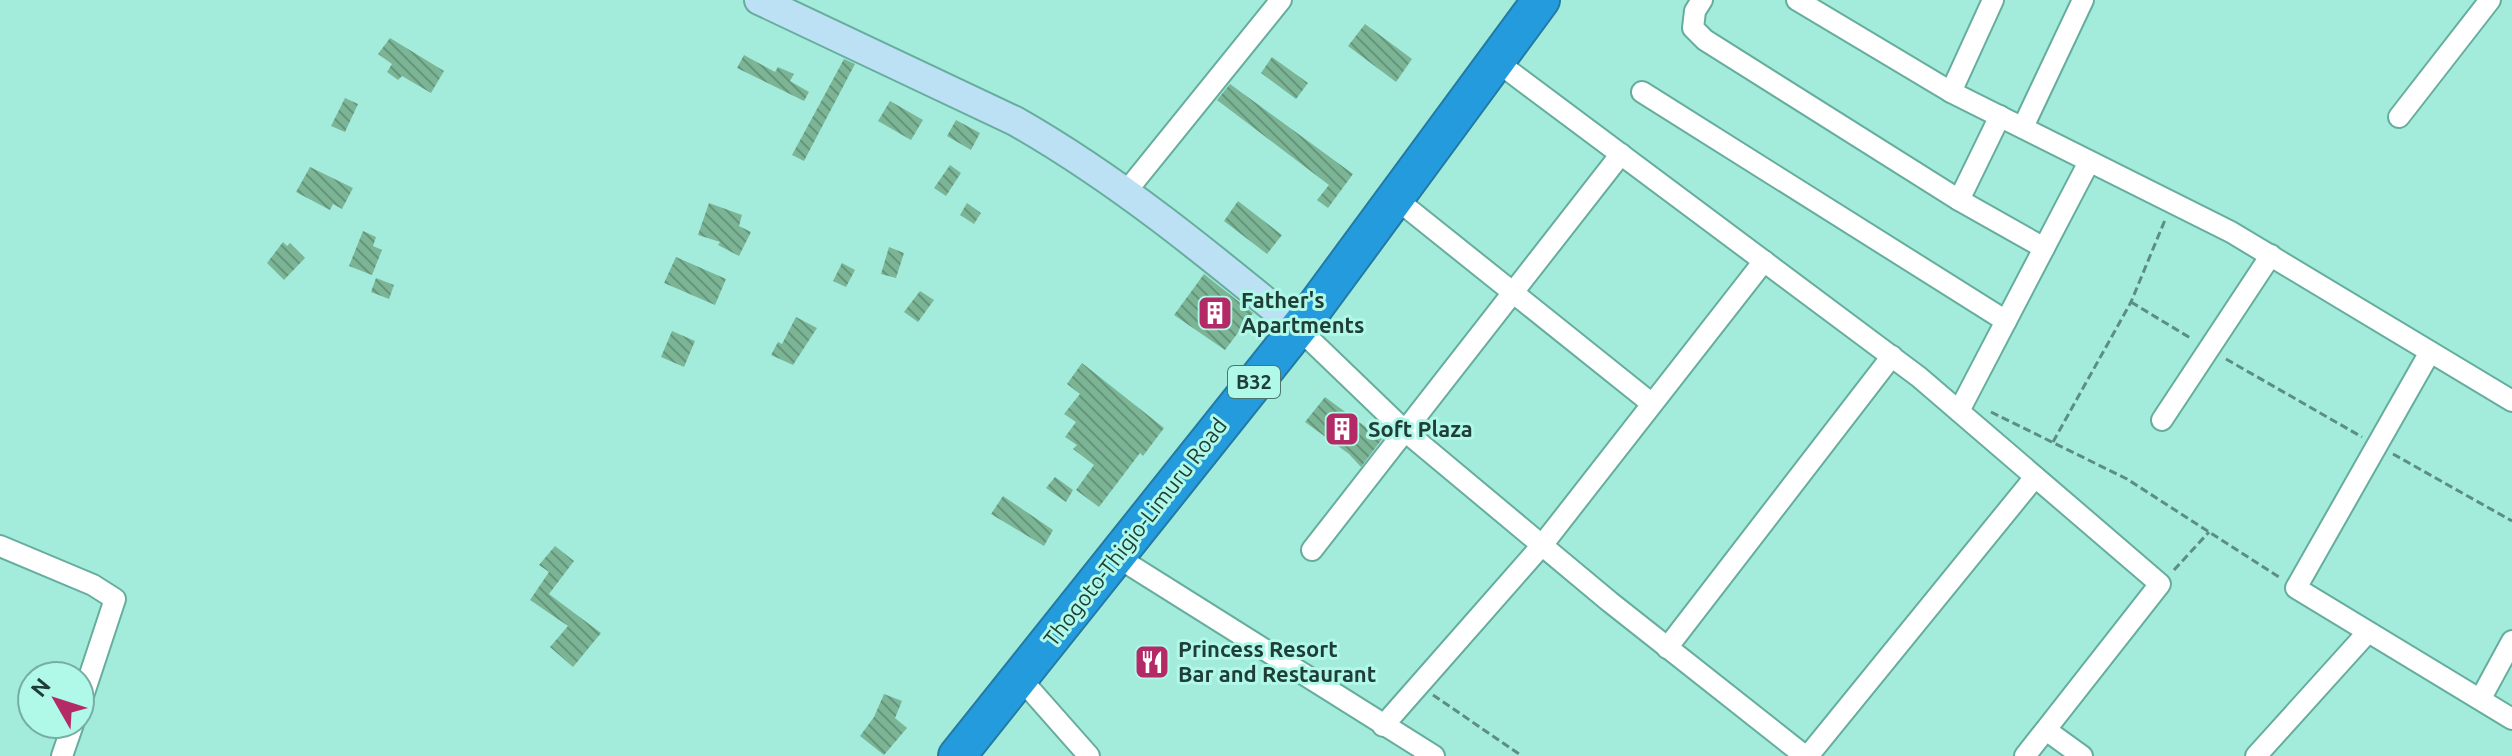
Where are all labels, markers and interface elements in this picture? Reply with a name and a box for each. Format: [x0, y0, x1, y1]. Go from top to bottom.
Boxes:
place label: Father's Apartments [1241, 287, 1365, 337]
building icon: Father's Apartments [1196, 294, 1234, 332]
road number: B32 [1228, 366, 1280, 398]
building icon: Soft Plaza [1323, 410, 1361, 448]
street label: Thogoto-Thigio-Limuru Road [1038, 413, 1231, 651]
place label: Soft Plaza [1368, 416, 1473, 441]
place label: Princess Resort Bar and Restaurant [1178, 636, 1376, 686]
restaurant icon: Princess Resort Bar and Restaurant [1133, 643, 1171, 681]
north arrow [16, 660, 96, 740]
text: N [25, 673, 55, 701]

